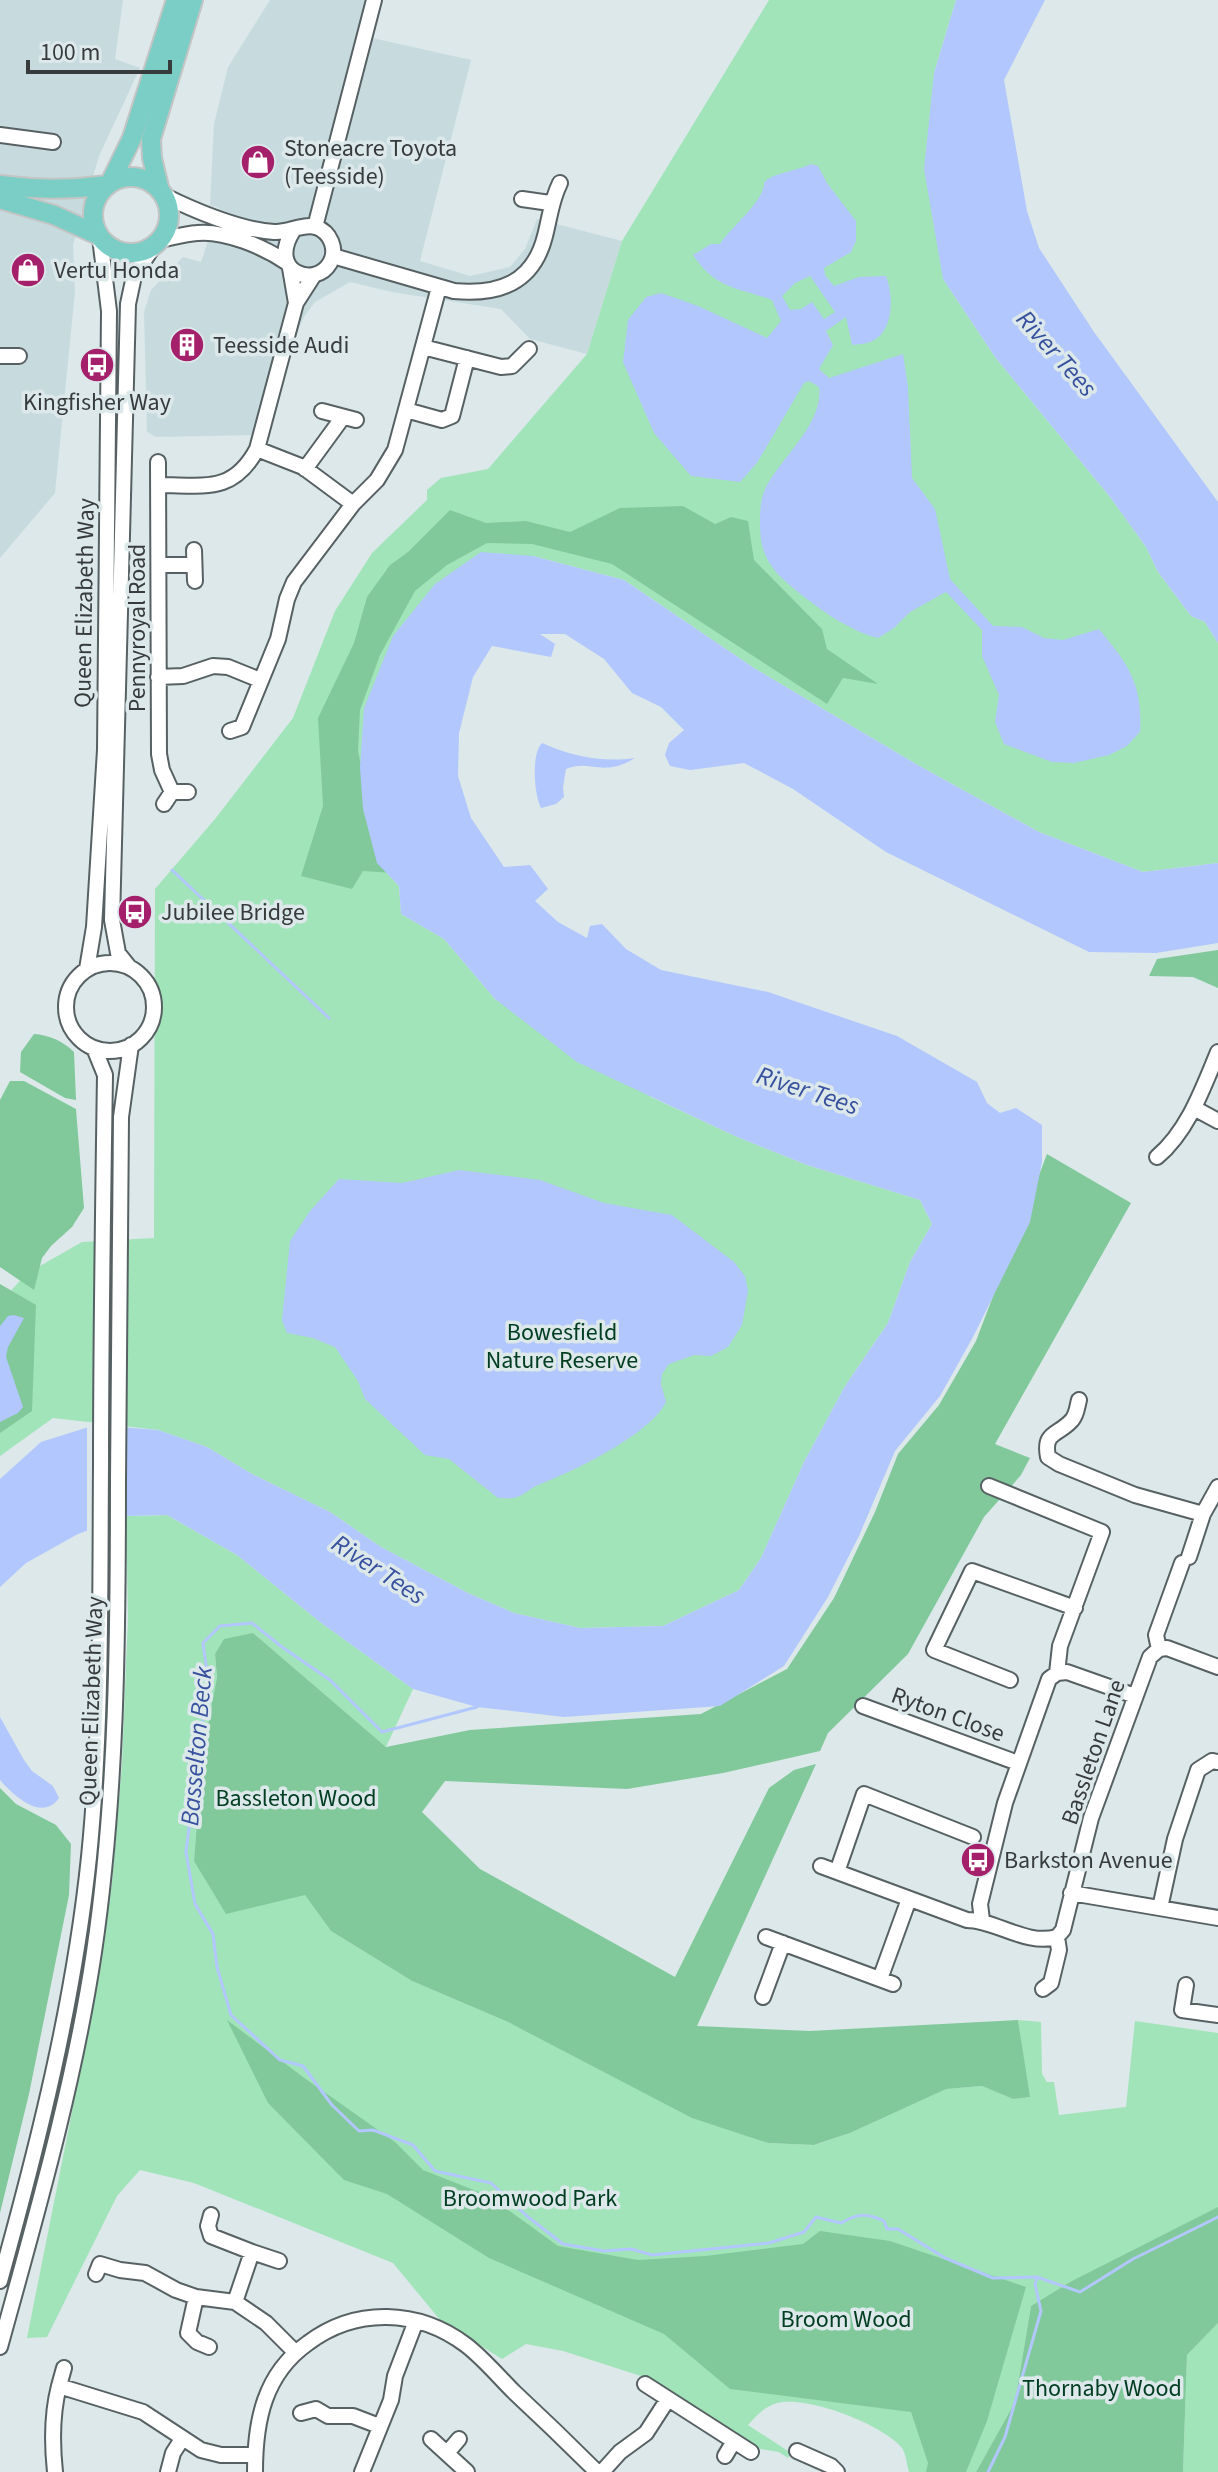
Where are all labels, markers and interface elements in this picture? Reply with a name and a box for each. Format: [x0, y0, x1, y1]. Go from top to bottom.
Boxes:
scale bar [28, 24, 170, 74]
text: 100 m [40, 35, 100, 70]
place label: Stoneacre Toyota (Teesside) [284, 131, 457, 194]
shop icon: Stoneacre Toyota (Teesside) [239, 143, 277, 181]
shop icon: Vertu Honda [9, 251, 47, 289]
place label: Vertu Honda [54, 253, 179, 288]
water label: River Tees [1008, 302, 1106, 405]
building icon: Teesside Audi [168, 326, 206, 364]
place label: Teesside Audi [213, 328, 349, 363]
bus stop icon: Kingfisher Way [78, 346, 116, 384]
place label: Kingfisher Way [23, 385, 171, 420]
street label: Queen Elizabeth Way [65, 498, 104, 708]
street label: Pennyroyal Road [120, 544, 155, 712]
bus stop icon: Jubilee Bridge [116, 893, 154, 931]
place label: Jubilee Bridge [161, 895, 305, 930]
water label: River Tees [752, 1057, 864, 1124]
park label: Bowesfield Nature Reserve [486, 1315, 638, 1378]
water label: River Tees [324, 1525, 433, 1614]
street label: Queen Elizabeth Way [70, 1596, 113, 1806]
water label: Basselton Beck [171, 1664, 222, 1827]
street label: Bassleton Lane [1052, 1675, 1135, 1830]
street label: Ryton Close [886, 1678, 1009, 1751]
park label: Bassleton Wood [215, 1781, 377, 1816]
bus stop icon: Barkston Avenue [959, 1841, 997, 1879]
place label: Barkston Avenue [1004, 1843, 1173, 1878]
park label: Broomwood Park [443, 2181, 617, 2216]
park label: Broom Wood [780, 2302, 912, 2337]
park label: Thornaby Wood [1022, 2371, 1182, 2406]

